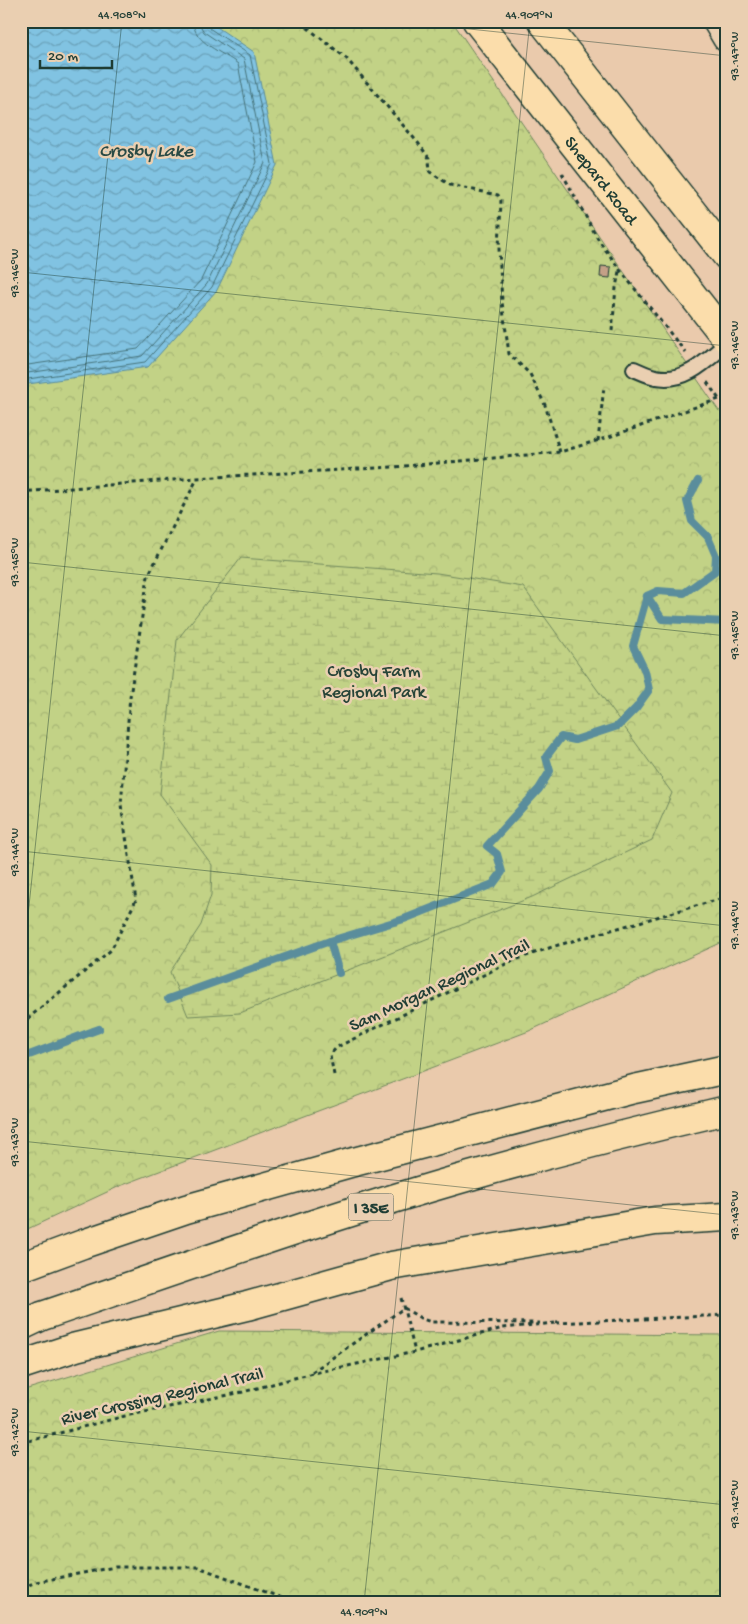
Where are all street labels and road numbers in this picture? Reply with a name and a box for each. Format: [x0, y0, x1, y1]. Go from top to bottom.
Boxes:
street label: Shepard Road [559, 133, 642, 231]
street label: Sam Morgan Regional Trail [346, 935, 534, 1037]
road number: I 35E [348, 1194, 394, 1220]
street label: River Crossing Regional Trail [59, 1364, 266, 1431]

